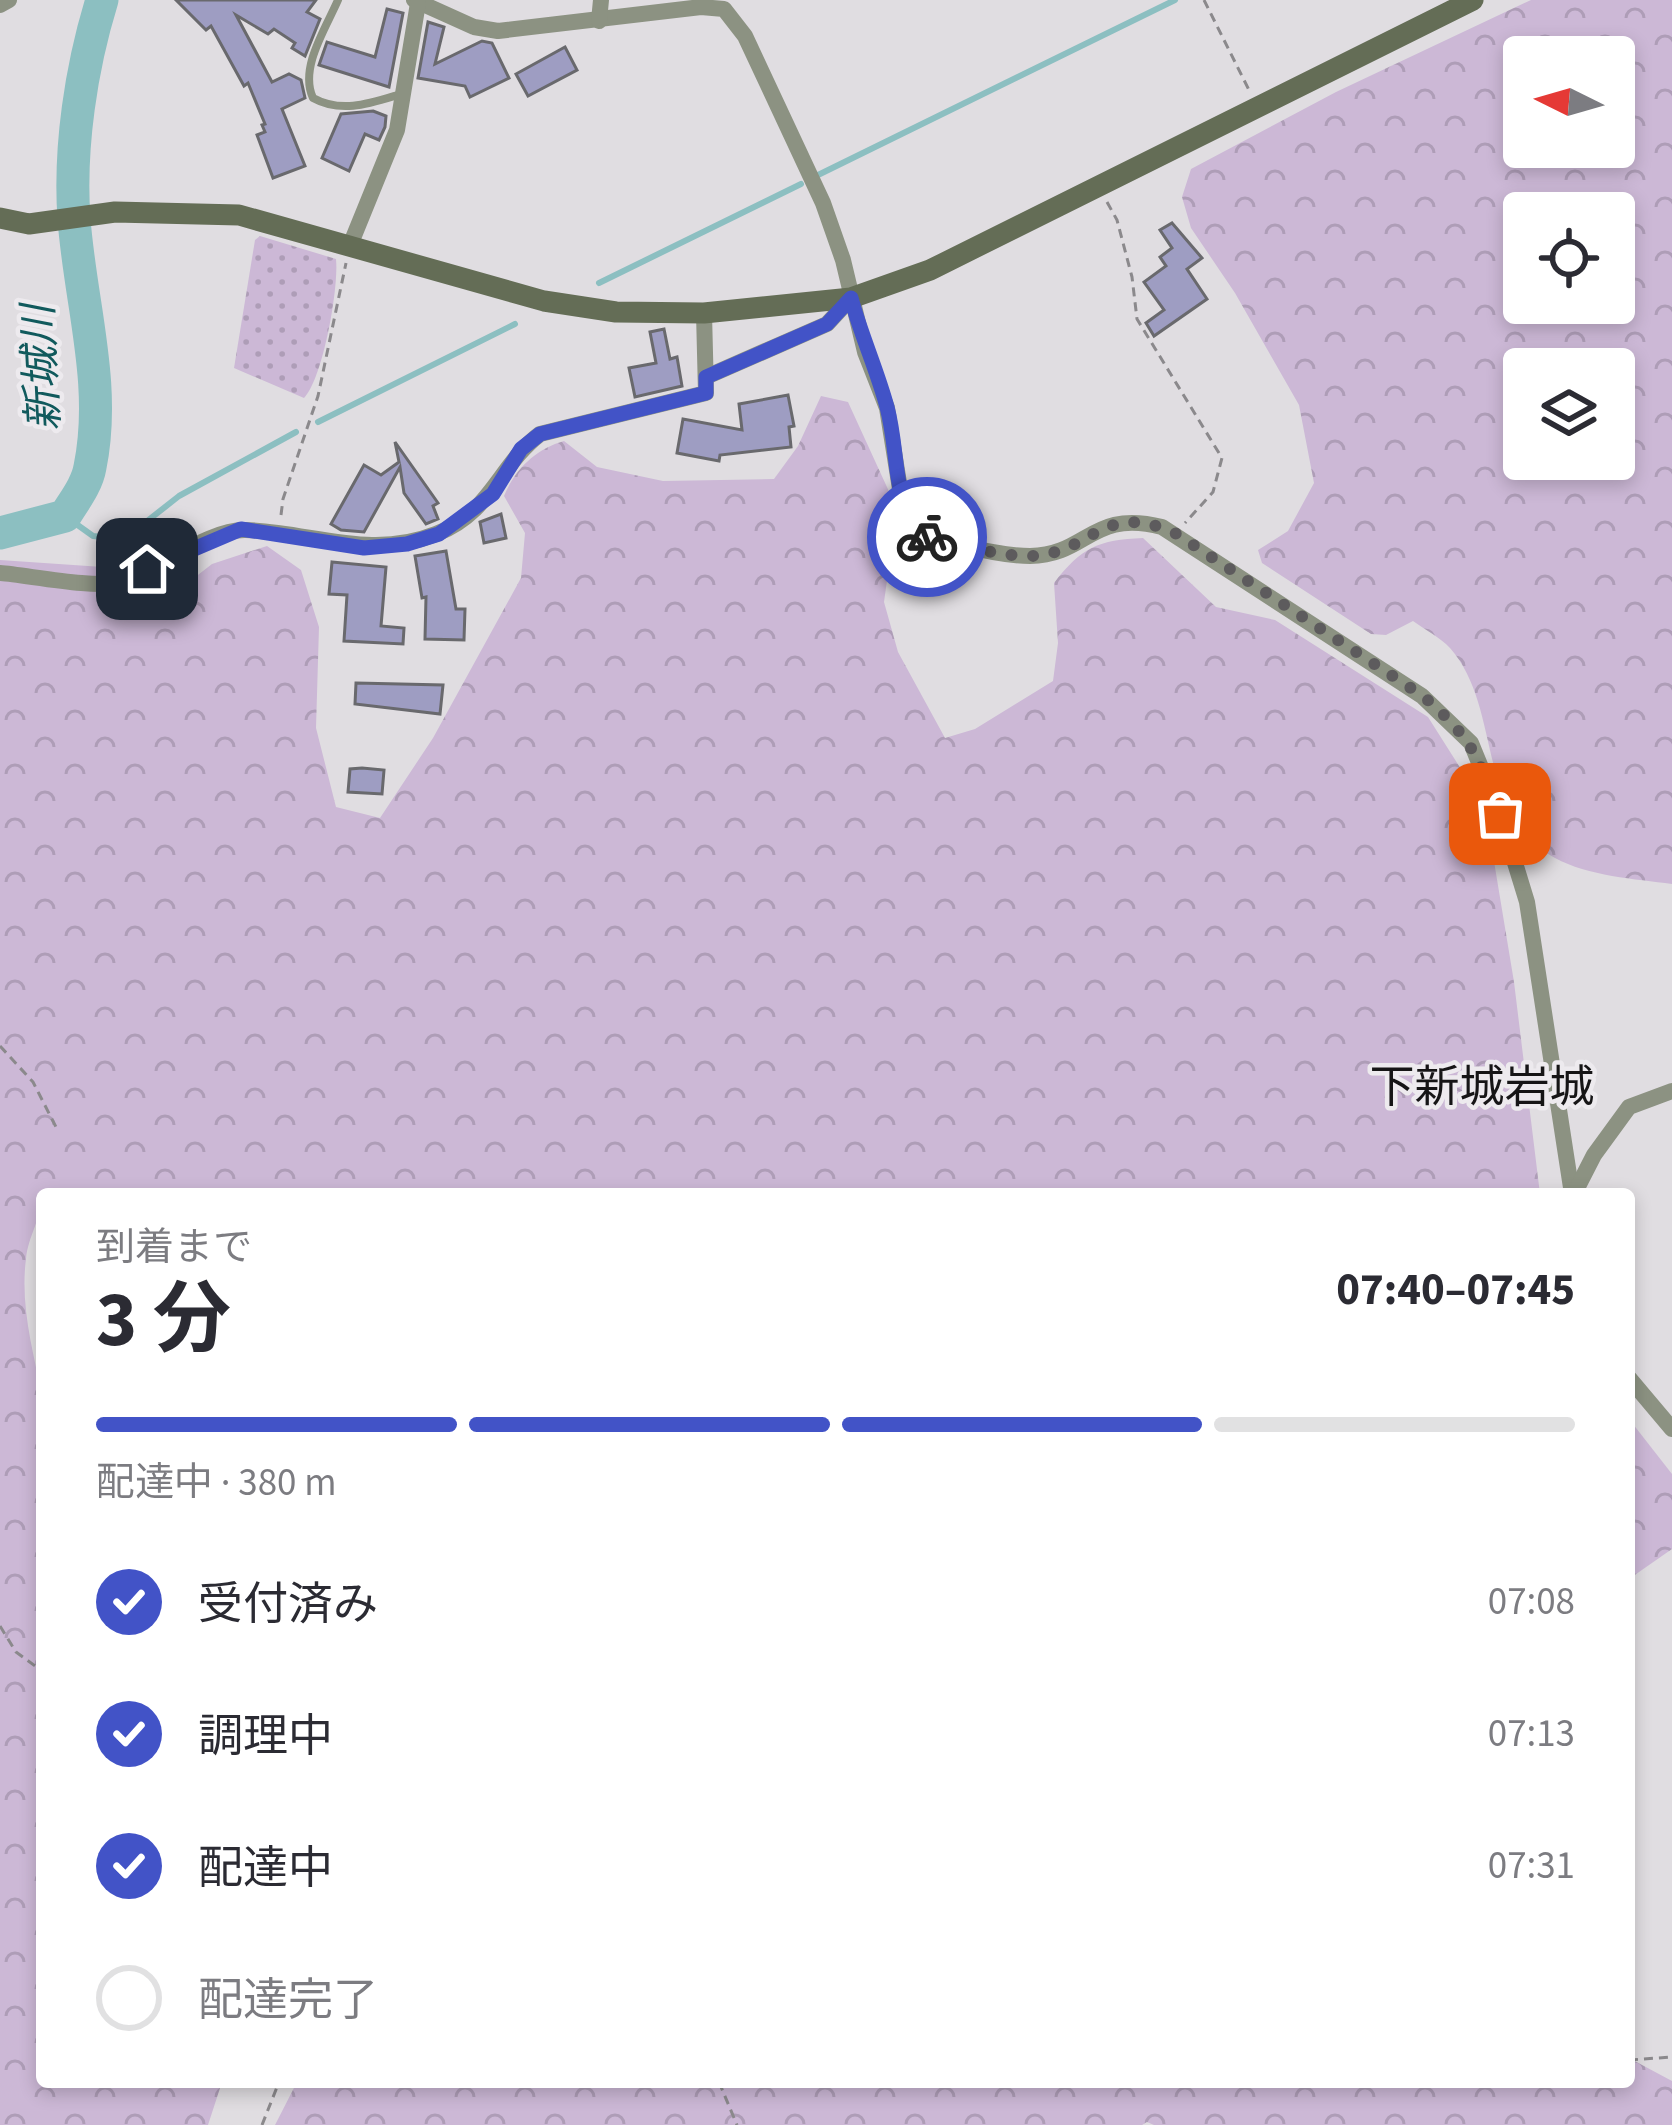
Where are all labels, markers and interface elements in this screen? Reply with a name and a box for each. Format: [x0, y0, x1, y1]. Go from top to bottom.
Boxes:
north arrow [1503, 36, 1635, 168]
map controls [1503, 36, 1635, 480]
button: locate [1503, 192, 1635, 324]
water label: 新城川 [9, 300, 75, 432]
button: layers [1503, 348, 1635, 480]
courier [867, 477, 987, 597]
icon: bike [894, 504, 960, 570]
pin [96, 518, 198, 620]
icon: home [114, 536, 180, 602]
pin [1449, 763, 1551, 865]
icon: bag [1467, 781, 1533, 847]
district label: 下新城岩城 [1369, 1056, 1595, 1120]
text: 到着まで [96, 1220, 252, 1276]
text: 07:40–07:45 [1336, 1258, 1575, 1322]
text: 3 分 [96, 1265, 231, 1376]
text: 配達中 · 380 m [96, 1455, 337, 1511]
icon: check [96, 1569, 162, 1635]
text: 受付済み [198, 1573, 378, 1637]
text: 07:08 [1488, 1574, 1575, 1630]
icon: check [96, 1701, 162, 1767]
text: 調理中 [198, 1705, 333, 1769]
text: 07:13 [1488, 1706, 1575, 1762]
icon: check [96, 1833, 162, 1899]
text: 配達中 [198, 1837, 333, 1901]
text: 07:31 [1488, 1838, 1575, 1894]
text: 配達完了 [198, 1969, 378, 2033]

